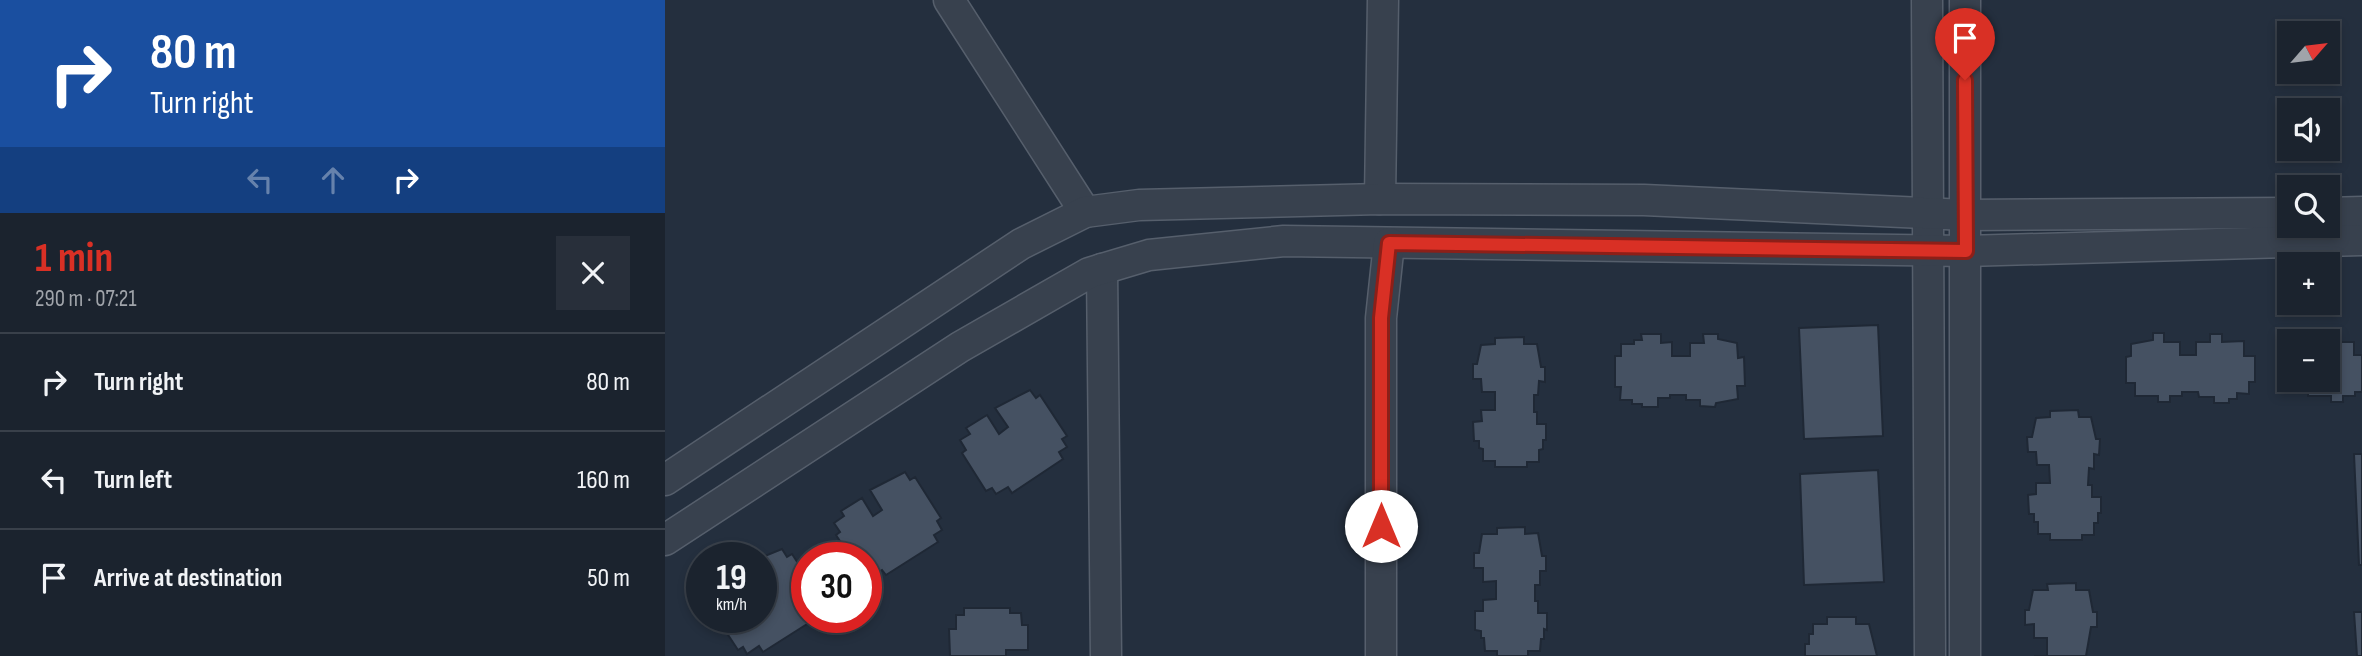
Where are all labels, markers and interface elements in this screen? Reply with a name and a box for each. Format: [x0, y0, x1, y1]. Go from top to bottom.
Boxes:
pin [1935, 8, 1995, 80]
icon: arrive [1946, 19, 1984, 57]
north arrow [2277, 21, 2340, 84]
map controls [2277, 21, 2340, 392]
text: 80 m [150, 24, 237, 83]
icon: right [35, 28, 126, 119]
text: Turn right [150, 84, 254, 123]
button: sound [2277, 98, 2340, 161]
icon: left [241, 161, 279, 199]
icon: ahead [314, 161, 352, 199]
icon: right [387, 161, 425, 199]
button: search [2277, 175, 2340, 238]
text: 1 min [35, 233, 113, 284]
button: close [556, 236, 630, 310]
button: + [2277, 252, 2340, 315]
text: 290 m · 07:21 [35, 285, 136, 313]
button: − [2277, 329, 2340, 392]
icon: right [35, 363, 73, 401]
text: Turn right [94, 367, 183, 398]
text: 80 m [586, 367, 630, 398]
icon: left [35, 461, 73, 499]
text: Turn left [94, 465, 172, 496]
text: 160 m [577, 465, 630, 496]
position arrow [1344, 489, 1418, 563]
speed limit sign: 30 [791, 542, 882, 633]
text: 19 [716, 557, 747, 600]
icon: arrive [35, 559, 73, 597]
text: Arrive at destination [94, 563, 282, 594]
text: 50 m [587, 563, 630, 594]
text: km/h [716, 594, 747, 615]

